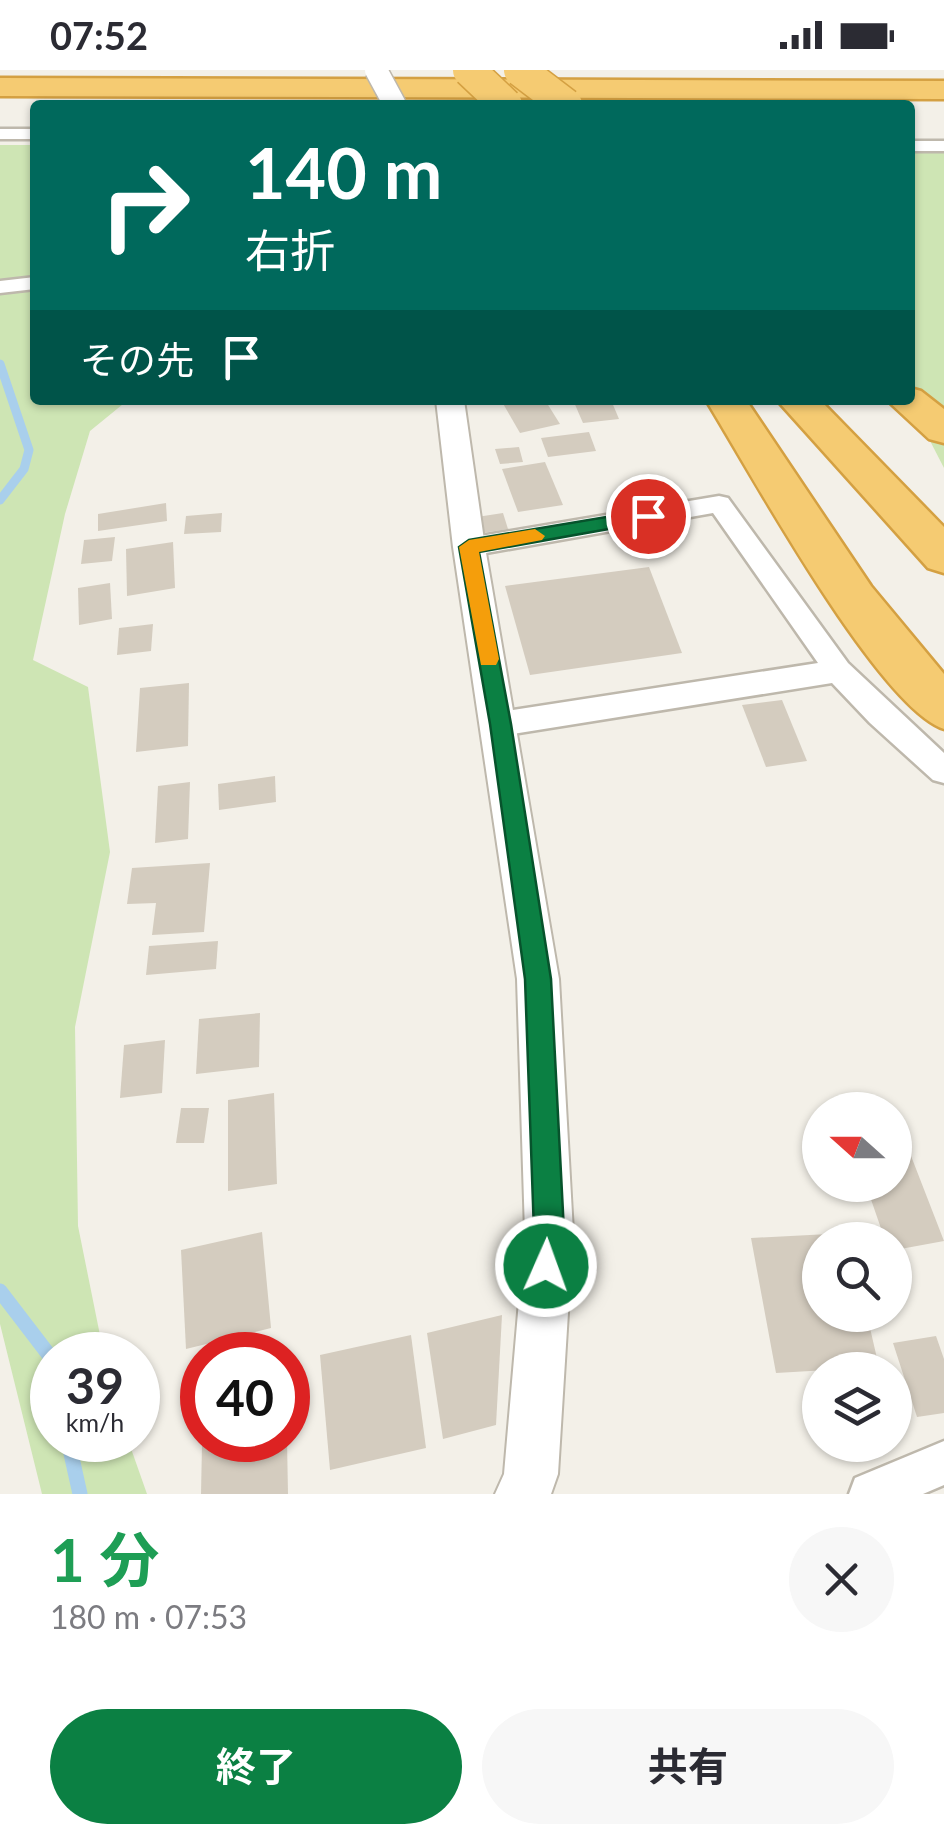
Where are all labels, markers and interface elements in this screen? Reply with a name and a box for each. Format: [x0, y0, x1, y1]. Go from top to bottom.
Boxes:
text: 07:52 [50, 12, 148, 58]
text: 140 m [245, 130, 442, 214]
icon: right [80, 140, 210, 270]
text: 右折 [245, 223, 335, 277]
icon: arrive [214, 330, 269, 385]
text: その先 [80, 336, 194, 382]
pin [606, 474, 691, 559]
icon: arrive [621, 489, 676, 544]
north arrow [802, 1092, 912, 1202]
map controls [802, 1092, 912, 1462]
position arrow [494, 1214, 598, 1318]
button: search [802, 1222, 912, 1332]
speed limit sign: 40 [180, 1332, 310, 1462]
button: layers [802, 1352, 912, 1462]
text: 39 [66, 1355, 124, 1415]
text: km/h [66, 1407, 124, 1437]
text: 1 分 [50, 1523, 159, 1595]
button: close [789, 1527, 894, 1632]
text: 180 m · 07:53 [50, 1597, 247, 1636]
button: 終了 [50, 1709, 462, 1824]
button: 共有 [482, 1709, 894, 1824]

